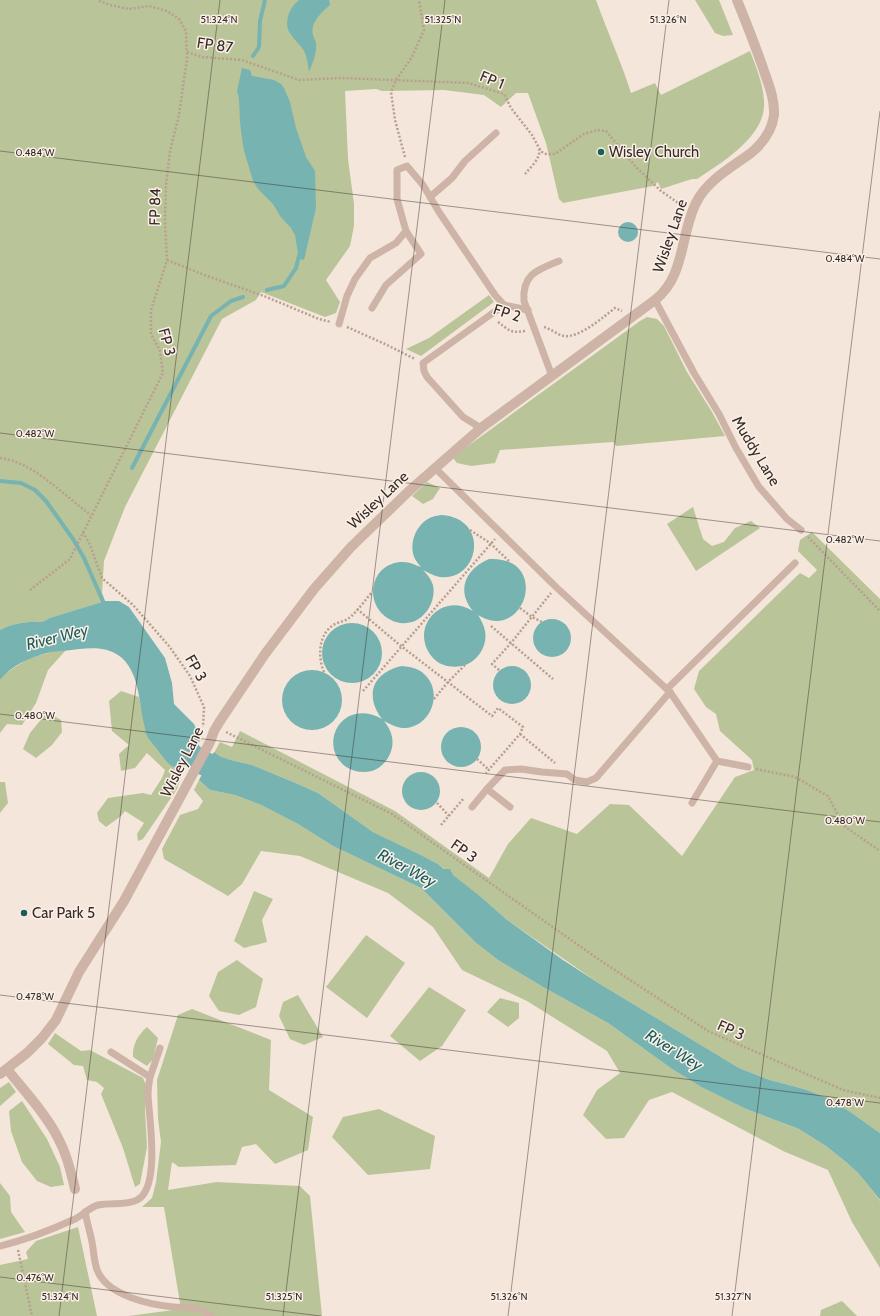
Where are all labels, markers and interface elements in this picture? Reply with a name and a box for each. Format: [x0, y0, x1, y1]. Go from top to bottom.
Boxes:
text: 51.324°N [200, 13, 238, 26]
text: 51.325°N [425, 13, 461, 26]
text: 51.326°N [650, 13, 686, 26]
street label: FP 87 [196, 34, 235, 57]
street label: FP 1 [477, 67, 507, 93]
place label: Wisley Church [609, 143, 699, 161]
text: 0.484°W [16, 146, 55, 159]
marker: Wisley Church [596, 147, 606, 157]
street label: FP 84 [146, 188, 164, 226]
street label: Wisley Lane [649, 197, 691, 275]
text: 0.484°W [826, 252, 865, 265]
street label: FP 2 [491, 300, 523, 326]
street label: FP 3 [155, 326, 179, 358]
street label: Muddy Lane [728, 413, 784, 489]
text: 0.482°W [16, 427, 55, 440]
street label: Wisley Lane [344, 467, 412, 533]
text: 0.482°W [826, 533, 865, 546]
water label: River Wey [24, 620, 91, 654]
street label: FP 3 [181, 651, 211, 685]
text: 0.480°W [15, 709, 56, 722]
street label: Wisley Lane [157, 724, 207, 800]
text: 0.480°W [825, 814, 866, 827]
street label: FP 3 [447, 836, 481, 866]
water label: River Wey [375, 845, 440, 892]
place label: Car Park 5 [32, 904, 95, 922]
marker: Car Park 5 [19, 908, 29, 918]
text: 0.478°W [16, 990, 55, 1003]
street label: FP 3 [715, 1016, 747, 1044]
water label: River Wey [642, 1025, 706, 1075]
text: 0.478°W [826, 1096, 865, 1109]
text: 0.476°W [16, 1271, 54, 1284]
text: 51.324°N [41, 1290, 79, 1303]
text: 51.325°N [266, 1290, 302, 1303]
text: 51.326°N [491, 1290, 527, 1303]
text: 51.327°N [715, 1290, 751, 1303]

